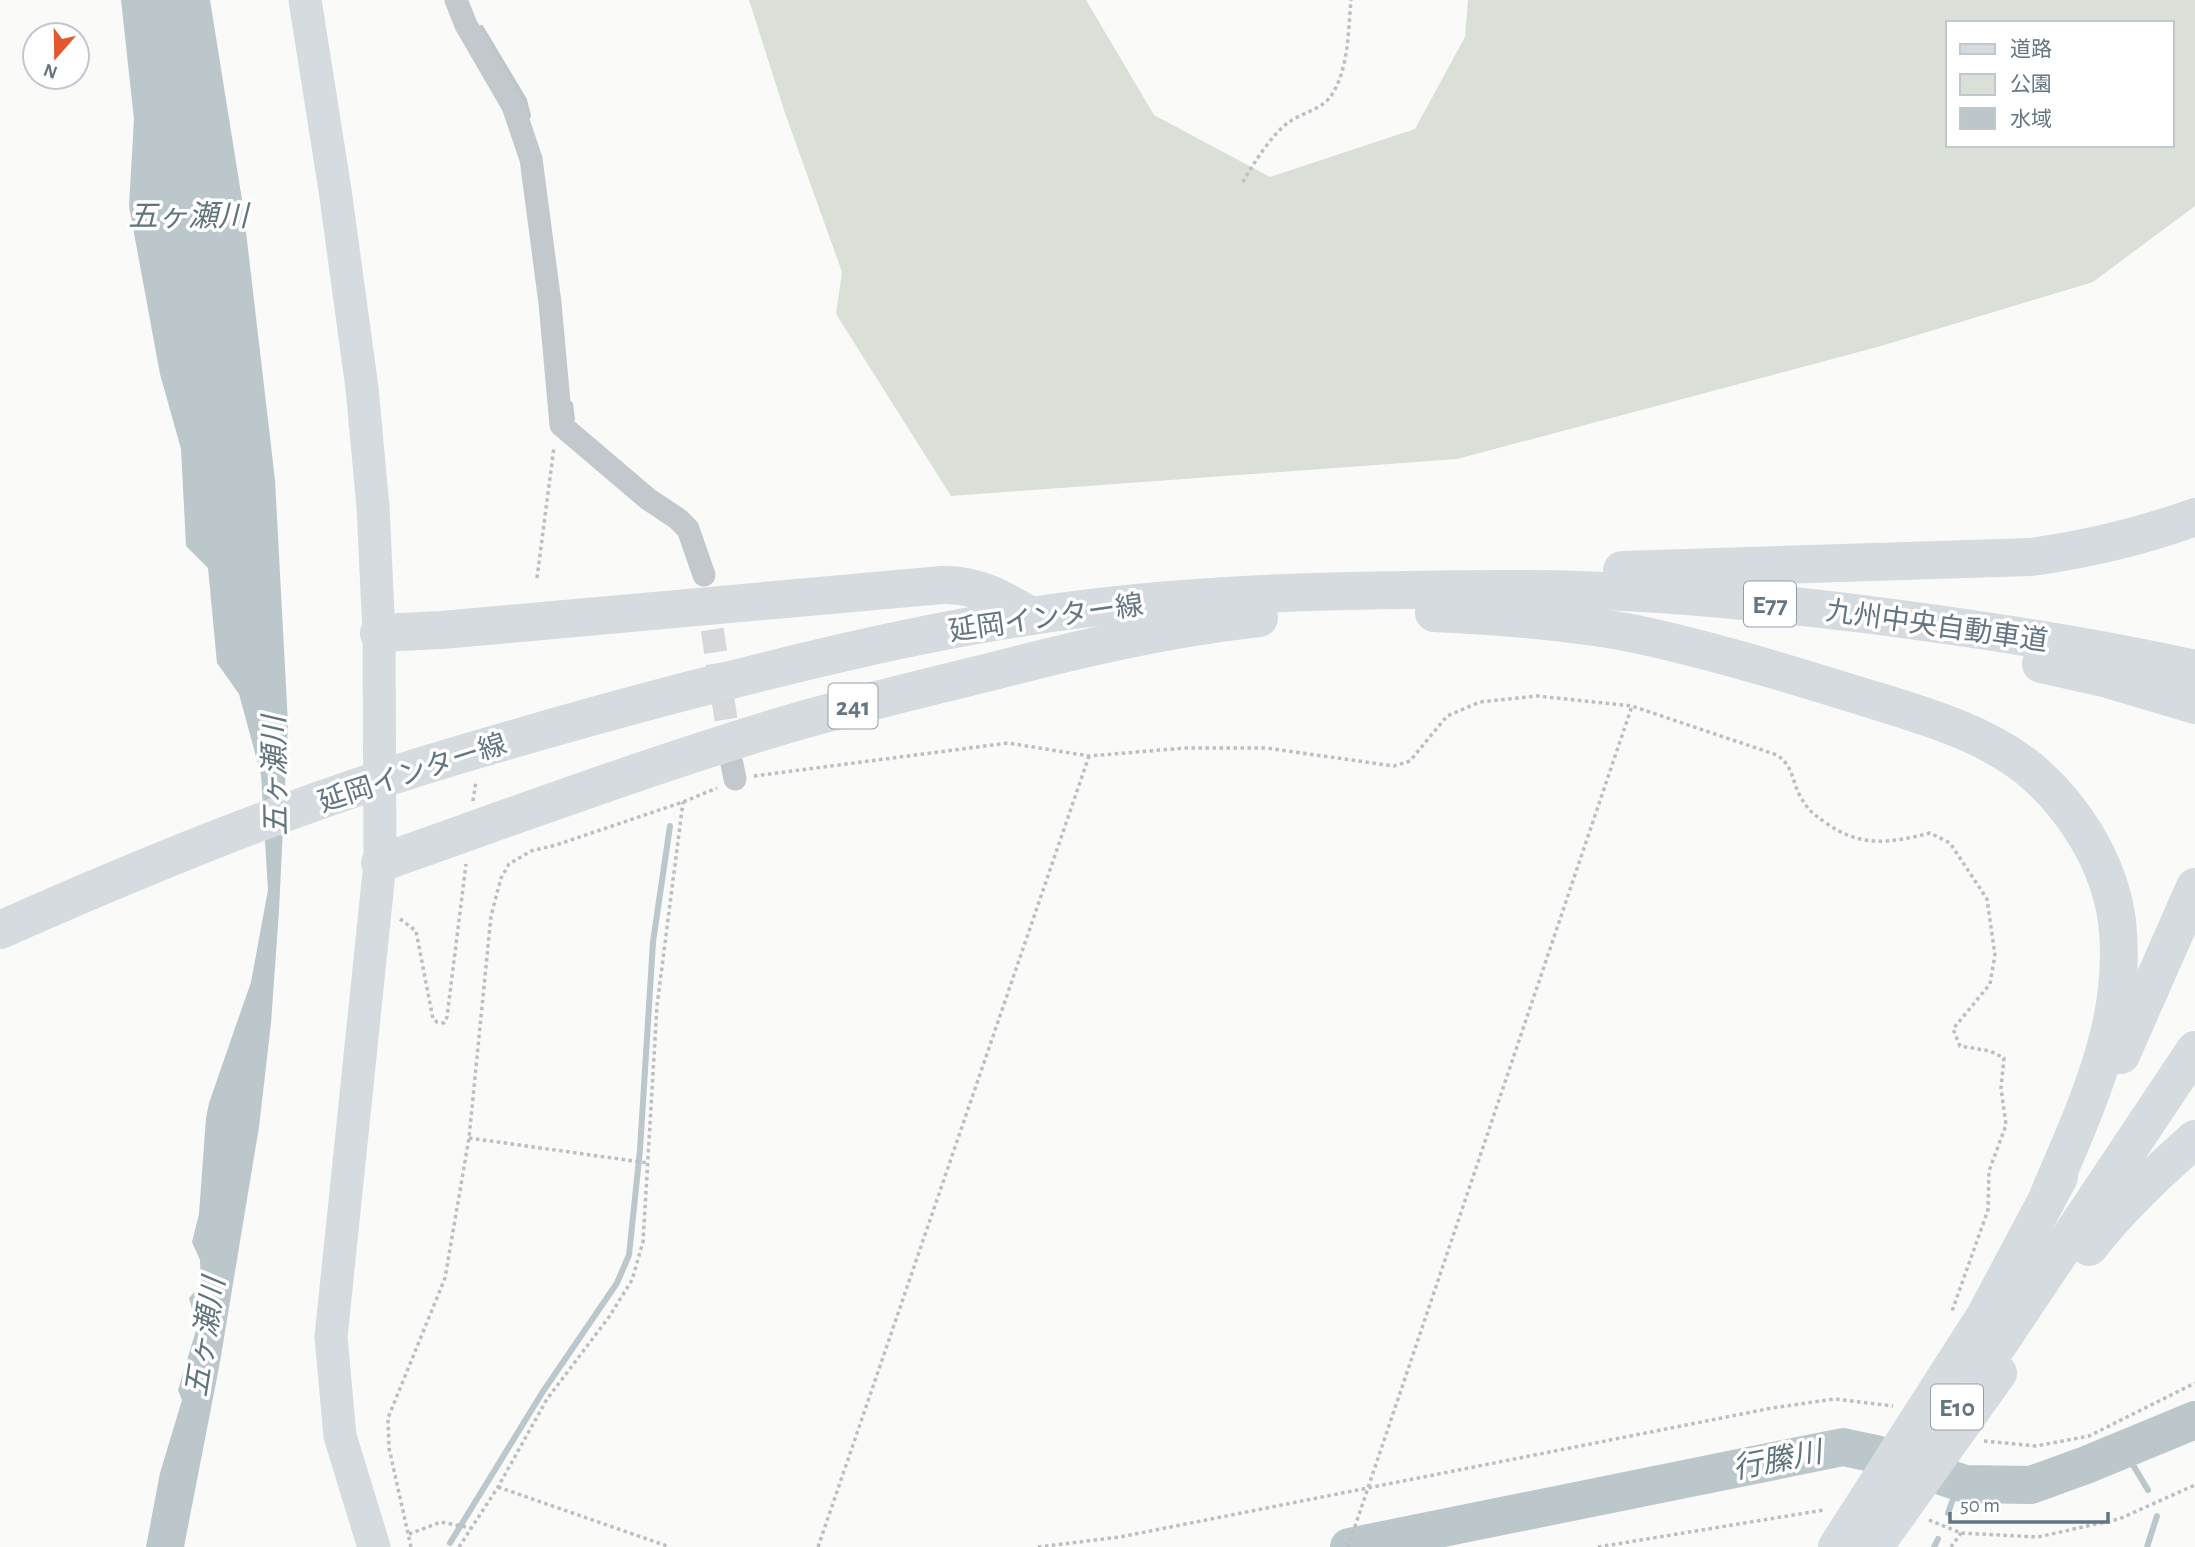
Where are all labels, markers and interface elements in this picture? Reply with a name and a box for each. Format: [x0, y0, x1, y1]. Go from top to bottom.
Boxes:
north arrow [21, 21, 91, 91]
legend [1946, 21, 2174, 147]
text: 道路 [2010, 38, 2052, 60]
text: N [41, 59, 60, 82]
text: 公園 [2010, 74, 2052, 95]
text: 水域 [2010, 108, 2052, 130]
water label: 五ヶ瀬川 [128, 200, 251, 232]
road number: E77 [1744, 582, 1796, 626]
street label: 延岡インター線 [947, 589, 1145, 646]
street label: 九州中央自動車道 [1824, 596, 2050, 656]
road number: 241 [828, 684, 878, 728]
water label: 五ヶ瀬川 [258, 713, 292, 836]
street label: 延岡インター線 [314, 728, 510, 818]
water label: 五ヶ瀬川 [180, 1272, 231, 1399]
road number: E10 [1931, 1384, 1983, 1430]
water label: 行縢川 [1730, 1435, 1827, 1484]
scale bar [1950, 1480, 2108, 1524]
text: 50 m [1960, 1495, 2000, 1516]

